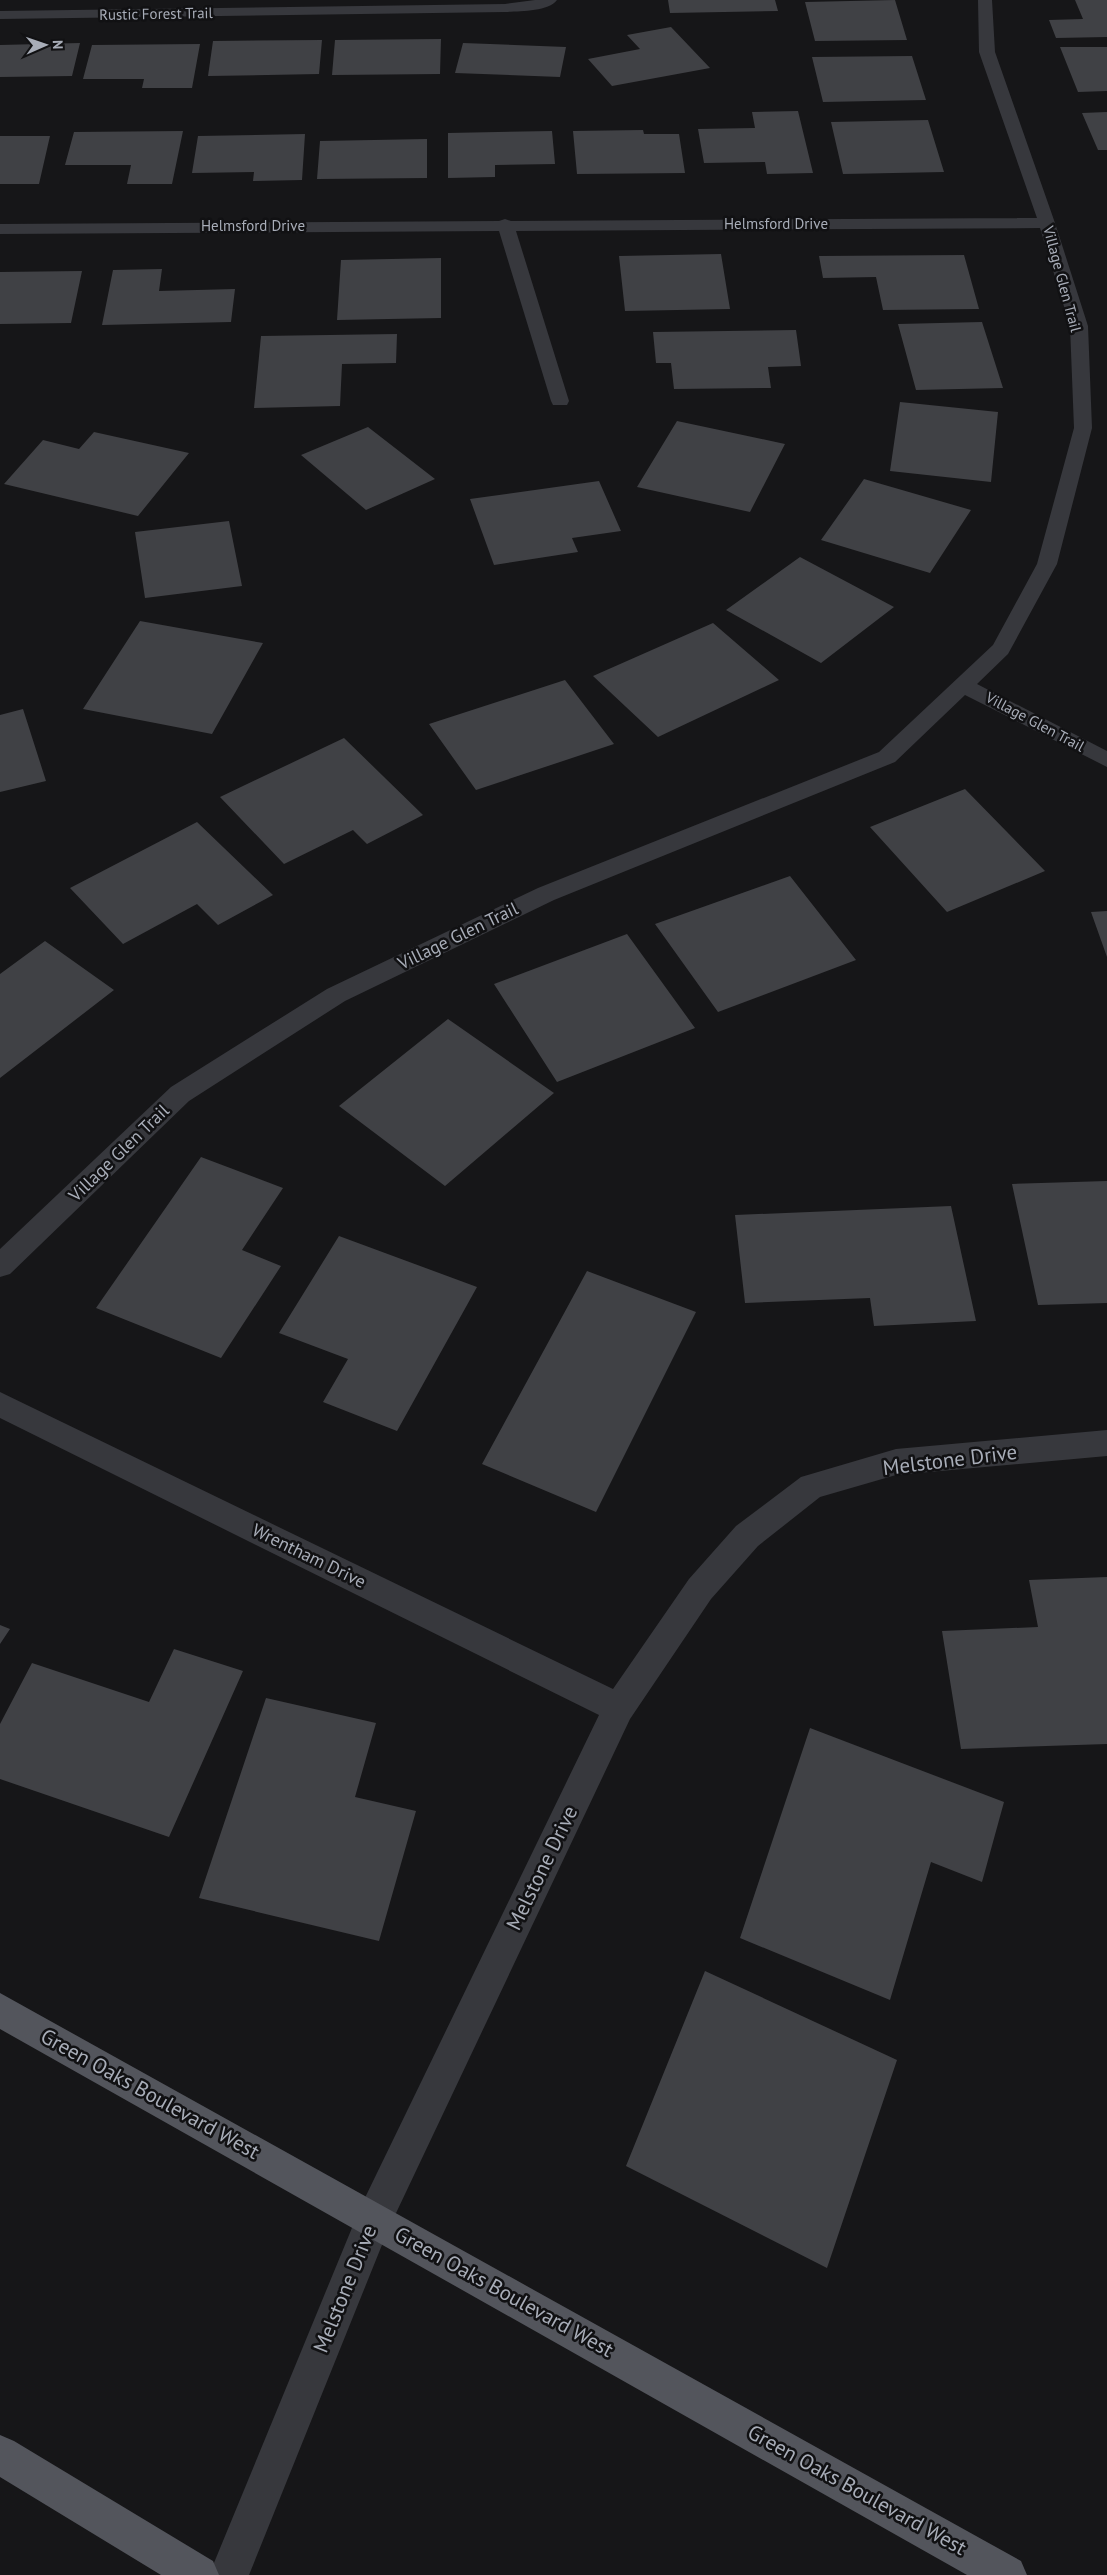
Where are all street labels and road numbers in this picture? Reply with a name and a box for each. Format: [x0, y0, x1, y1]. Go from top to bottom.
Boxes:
street label: Rustic Forest Trail [99, 3, 214, 24]
street label: Helmsford Drive [724, 214, 828, 233]
street label: Helmsford Drive [201, 216, 305, 235]
street label: Village Glen Trail [1039, 223, 1086, 335]
street label: Village Glen Trail [982, 687, 1088, 756]
street label: Village Glen Trail [393, 896, 522, 975]
street label: Village Glen Trail [63, 1098, 174, 1207]
street label: Melstone Drive [881, 1438, 1019, 1481]
street label: Wrentham Drive [248, 1518, 370, 1593]
street label: Melstone Drive [500, 1801, 583, 1934]
street label: Green Oaks Boulevard West [36, 2022, 264, 2165]
street label: Green Oaks Boulevard West [390, 2220, 618, 2363]
street label: Melstone Drive [307, 2221, 382, 2357]
street label: Green Oaks Boulevard West [743, 2418, 971, 2561]

